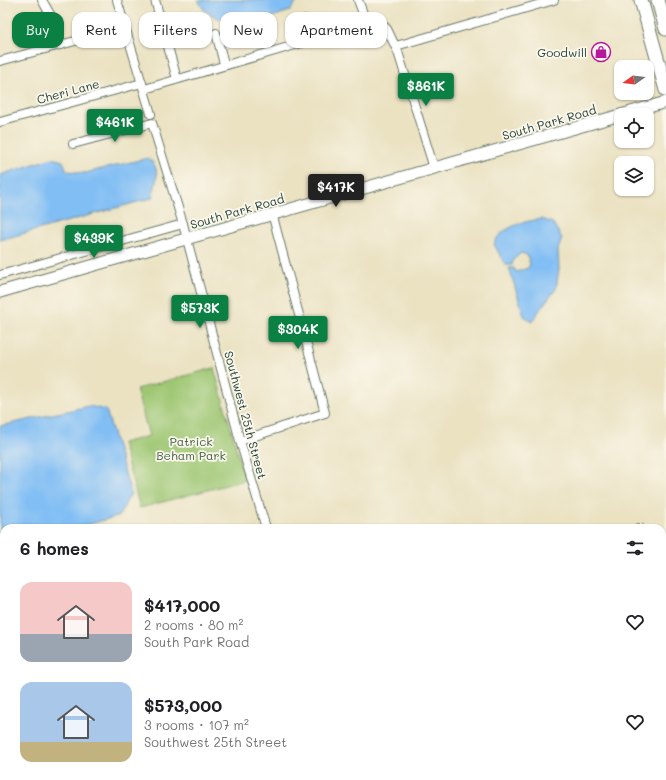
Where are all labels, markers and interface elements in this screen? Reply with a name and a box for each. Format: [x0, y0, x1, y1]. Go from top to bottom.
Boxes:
chip: Buy [12, 12, 64, 48]
chip: Rent [72, 12, 131, 48]
chip: Filters [139, 12, 212, 48]
chip: New [220, 12, 277, 48]
chip: Apartment [285, 12, 387, 48]
shop icon: Goodwill [590, 41, 612, 63]
place label: Goodwill [537, 44, 587, 60]
north arrow [614, 60, 654, 100]
map controls [614, 60, 654, 196]
pin: $861K [398, 73, 454, 107]
street label: Cheri Lane [35, 75, 101, 107]
text: $861K [407, 77, 445, 94]
street label: South Park Road [500, 101, 598, 143]
button: locate [614, 108, 654, 148]
pin: $461K [87, 109, 143, 143]
text: $461K [96, 113, 134, 130]
button: layers [614, 156, 654, 196]
pin: $417K [308, 174, 364, 208]
text: $417K [317, 178, 355, 195]
street label: South Park Road [188, 190, 286, 232]
pin: $439K [66, 225, 122, 259]
text: $439K [74, 229, 114, 246]
pin: $573K [172, 295, 228, 329]
text: $573K [180, 299, 220, 316]
pin: $304K [270, 316, 326, 350]
text: $304K [278, 320, 319, 337]
street label: Southwest 25th Street [221, 349, 271, 481]
park label: Patrick Beham Park [156, 433, 226, 463]
text: 6 homes [20, 537, 89, 559]
icon: filters [624, 537, 646, 559]
text: $417,000 [144, 594, 220, 616]
icon: home [52, 598, 100, 646]
icon: heart [624, 611, 646, 633]
text: 2 rooms · 80 m² [144, 616, 243, 633]
text: South Park Road [144, 633, 249, 650]
text: $573,000 [144, 694, 222, 716]
icon: home [52, 698, 100, 746]
icon: heart [624, 711, 646, 733]
text: 3 rooms · 107 m² [144, 716, 249, 733]
text: Southwest 25th Street [144, 733, 287, 750]

